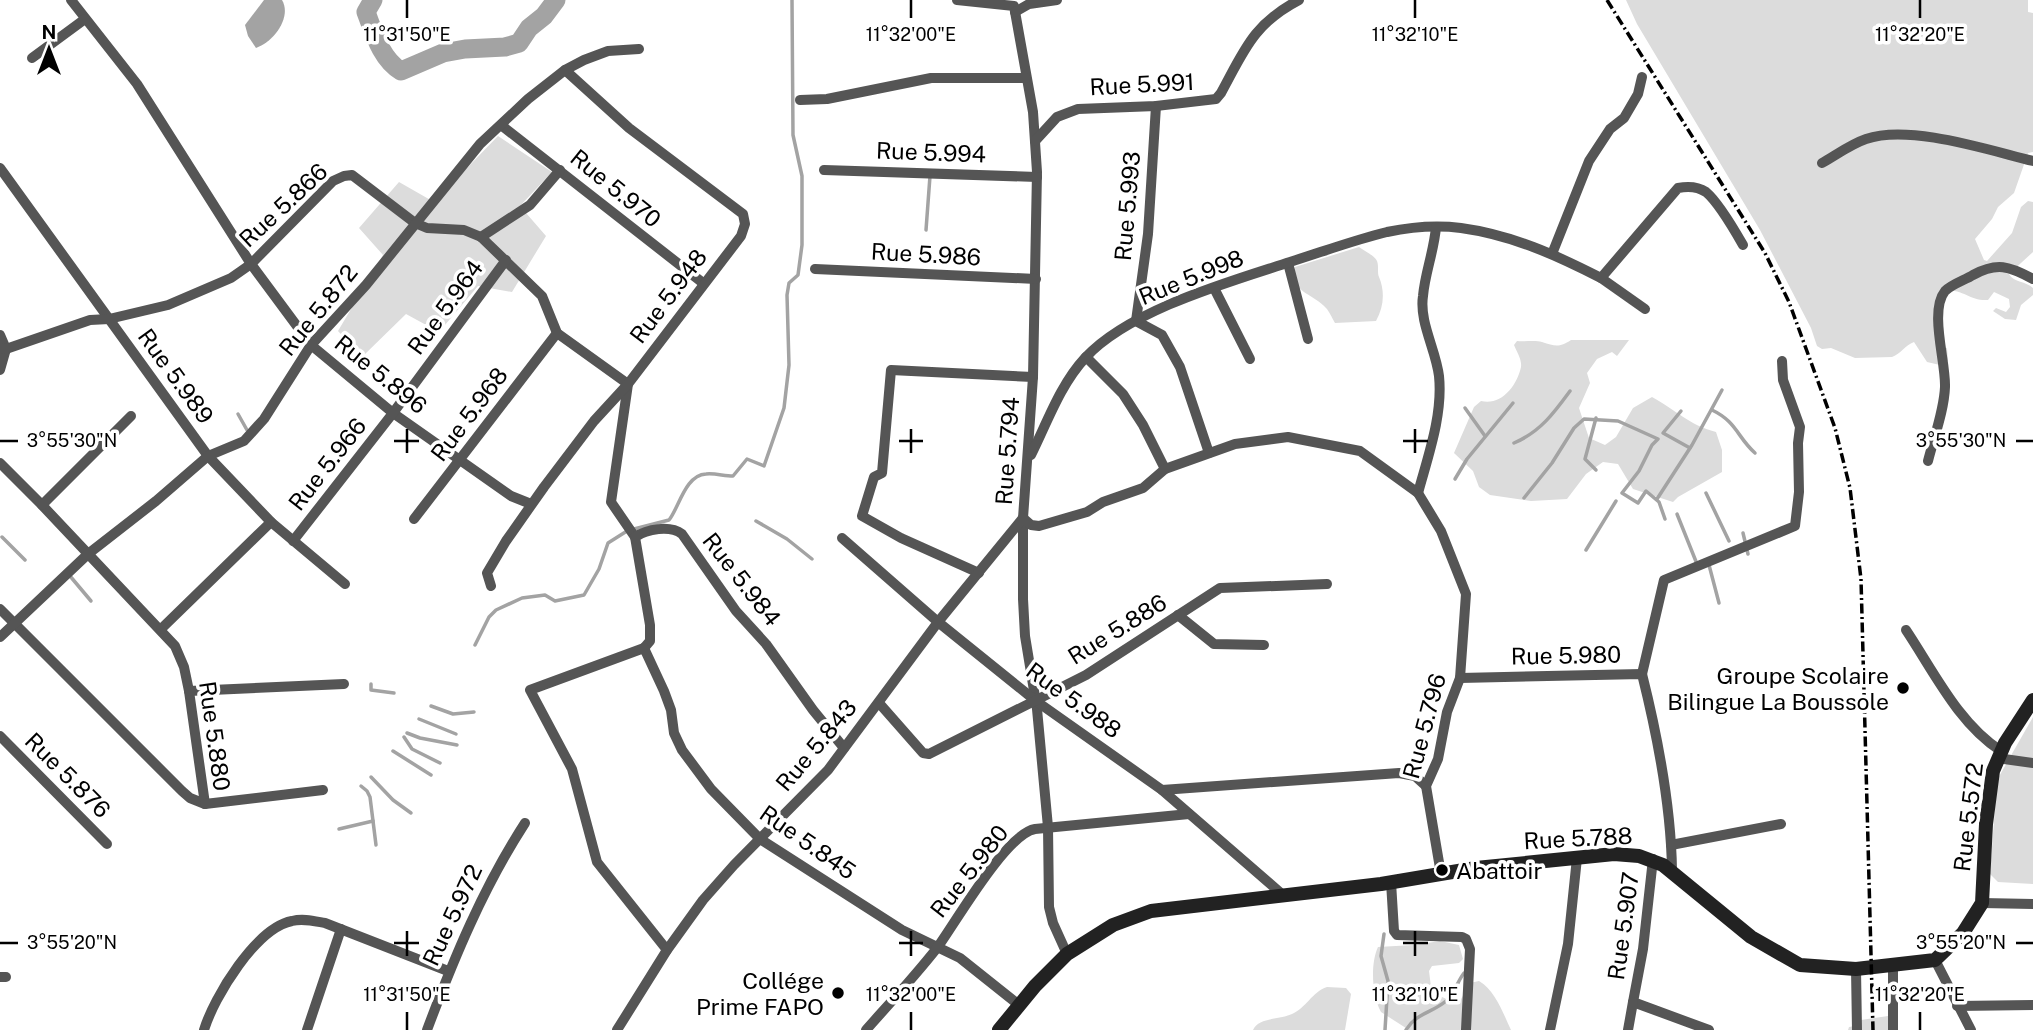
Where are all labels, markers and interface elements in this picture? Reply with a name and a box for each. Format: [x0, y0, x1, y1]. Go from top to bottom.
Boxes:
north arrow [14, 14, 84, 84]
text: N [42, 21, 56, 43]
text: 11°31'50"E [363, 24, 451, 45]
text: 11°32'00"E [866, 24, 956, 45]
text: 11°32'10"E [1372, 24, 1458, 45]
text: 11°32'20"E [1875, 24, 1965, 45]
street label: Rue 5.991 [1089, 68, 1195, 100]
street label: Rue 5.994 [876, 137, 986, 167]
street label: Rue 5.970 [565, 143, 667, 233]
street label: Rue 5.993 [1109, 150, 1145, 262]
street label: Rue 5.866 [233, 158, 333, 252]
street label: Rue 5.986 [870, 238, 982, 270]
street label: Rue 5.948 [624, 244, 712, 348]
street label: Rue 5.998 [1135, 244, 1247, 310]
street label: Rue 5.964 [402, 255, 488, 359]
street label: Rue 5.872 [273, 259, 363, 361]
street label: Rue 5.989 [133, 323, 219, 429]
street label: Rue 5.896 [330, 329, 432, 419]
street label: Rue 5.968 [425, 362, 513, 466]
street label: Rue 5.794 [990, 396, 1024, 506]
street label: Rue 5.966 [283, 412, 371, 516]
text: 3°55'30"N [27, 430, 117, 451]
text: 3°55'30"N [1916, 430, 2006, 451]
street label: Rue 5.984 [697, 527, 787, 631]
street label: Rue 5.886 [1063, 588, 1171, 670]
street label: Rue 5.980 [1511, 641, 1621, 669]
street label: Rue 5.988 [1021, 656, 1127, 744]
place label: Groupe Scolaire Bilingue La Boussole [1667, 662, 1889, 715]
street label: Rue 5.796 [1397, 670, 1451, 782]
street label: Rue 5.880 [194, 679, 236, 793]
marker: Groupe Scolaire Bilingue La Boussole [1895, 680, 1911, 696]
street label: Rue 5.843 [770, 694, 862, 796]
street label: Rue 5.876 [20, 727, 116, 823]
street label: Rue 5.572 [1948, 761, 1988, 873]
street label: Rue 5.845 [755, 799, 861, 885]
street label: Rue 5.980 [924, 819, 1014, 923]
street label: Rue 5.788 [1523, 822, 1633, 854]
place label: Abattoir [1456, 857, 1542, 884]
street label: Rue 5.972 [417, 860, 487, 970]
marker: Abattoir [1434, 862, 1450, 878]
street label: Rue 5.907 [1602, 870, 1644, 982]
text: 3°55'20"N [27, 932, 117, 953]
text: 3°55'20"N [1916, 932, 2006, 953]
place label: Collége Prime FAPO [696, 967, 824, 1020]
text: 11°31'50"E [363, 984, 451, 1005]
text: 11°32'00"E [866, 984, 956, 1005]
text: 11°32'10"E [1372, 984, 1458, 1005]
text: 11°32'20"E [1875, 984, 1965, 1005]
marker: Collége Prime FAPO [830, 985, 846, 1001]

